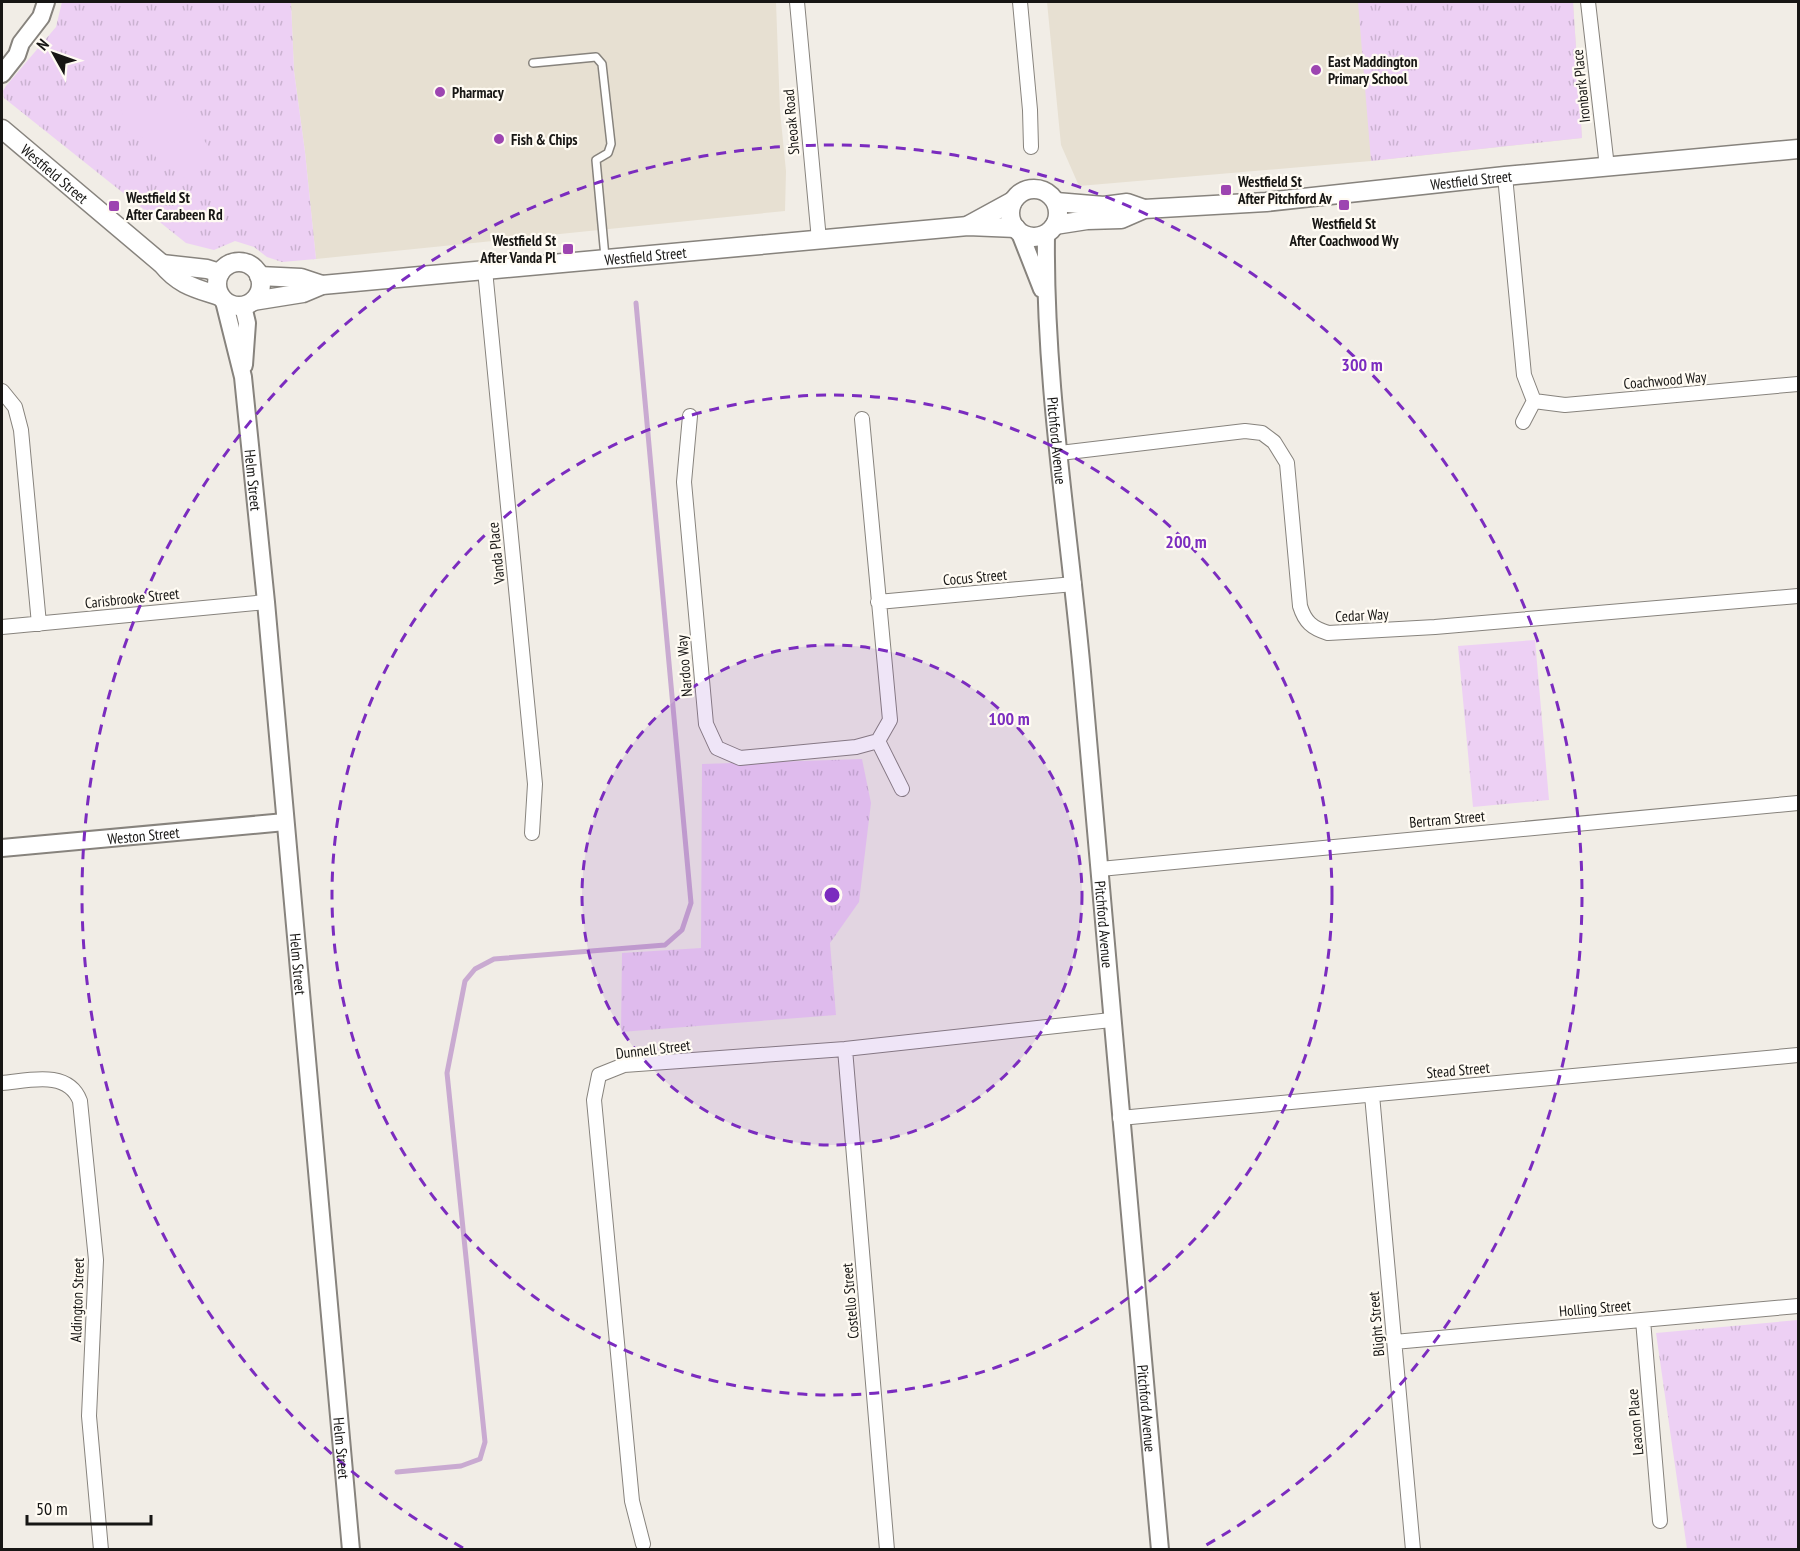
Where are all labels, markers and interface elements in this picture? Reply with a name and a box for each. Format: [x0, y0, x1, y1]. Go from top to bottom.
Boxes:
north arrow [24, 24, 84, 84]
text: N [32, 35, 53, 54]
street label: Ironbark Place [1568, 48, 1594, 124]
place label: East Maddington Primary School [1328, 52, 1418, 88]
marker: East Maddington Primary School [1309, 63, 1323, 77]
place label: Pharmacy [452, 83, 505, 102]
marker: Pharmacy [433, 85, 447, 99]
street label: Sheoak Road [779, 88, 803, 156]
place label: Fish & Chips [511, 130, 578, 149]
marker: Fish & Chips [492, 132, 506, 146]
street label: Westfield Street [17, 140, 92, 207]
street label: Westfield Street [1429, 166, 1513, 194]
place label: Westfield St After Pitchford Av [1237, 172, 1333, 208]
marker: Westfield St After Pitchford Av [1219, 183, 1233, 197]
place label: Westfield St After Carabeen Rd [125, 188, 223, 224]
marker: Westfield St After Coachwood Wy [1337, 198, 1351, 212]
marker: Westfield St After Carabeen Rd [107, 199, 121, 213]
place label: Westfield St After Coachwood Wy [1288, 214, 1400, 250]
place label: Westfield St After Vanda Pl [479, 231, 557, 267]
marker: Westfield St After Vanda Pl [561, 242, 575, 256]
street label: Westfield Street [604, 242, 687, 269]
text: 300 m [1341, 353, 1383, 376]
street label: Coachwood Way [1623, 367, 1708, 393]
street label: Pitchford Avenue [1043, 396, 1071, 485]
street label: Helm Street [241, 448, 266, 512]
street label: Vanda Place [483, 521, 509, 586]
text: 200 m [1165, 530, 1207, 553]
street label: Cocus Street [942, 565, 1008, 589]
street label: Carisbrooke Street [84, 584, 180, 612]
street label: Cedar Way [1335, 604, 1390, 626]
street label: Nardoo Way [672, 634, 696, 698]
text: 100 m [988, 707, 1030, 730]
street label: Bertram Street [1408, 806, 1486, 832]
street label: Weston Street [107, 822, 180, 848]
street label: Pitchford Avenue [1091, 880, 1118, 969]
centre of rings [822, 885, 842, 905]
street label: Helm Street [286, 932, 311, 996]
street label: Dunnell Street [615, 1035, 691, 1063]
street label: Stead Street [1426, 1058, 1490, 1082]
street label: Aldington Street [66, 1257, 88, 1343]
street label: Costello Street [837, 1262, 863, 1340]
street label: Blight Street [1364, 1291, 1388, 1357]
street label: Holling Street [1558, 1295, 1632, 1321]
street label: Pitchford Avenue [1134, 1364, 1160, 1453]
street label: Leacon Place [1623, 1388, 1647, 1456]
street label: Helm Street [330, 1416, 354, 1480]
scale bar [27, 1488, 152, 1526]
text: 50 m [36, 1497, 68, 1520]

